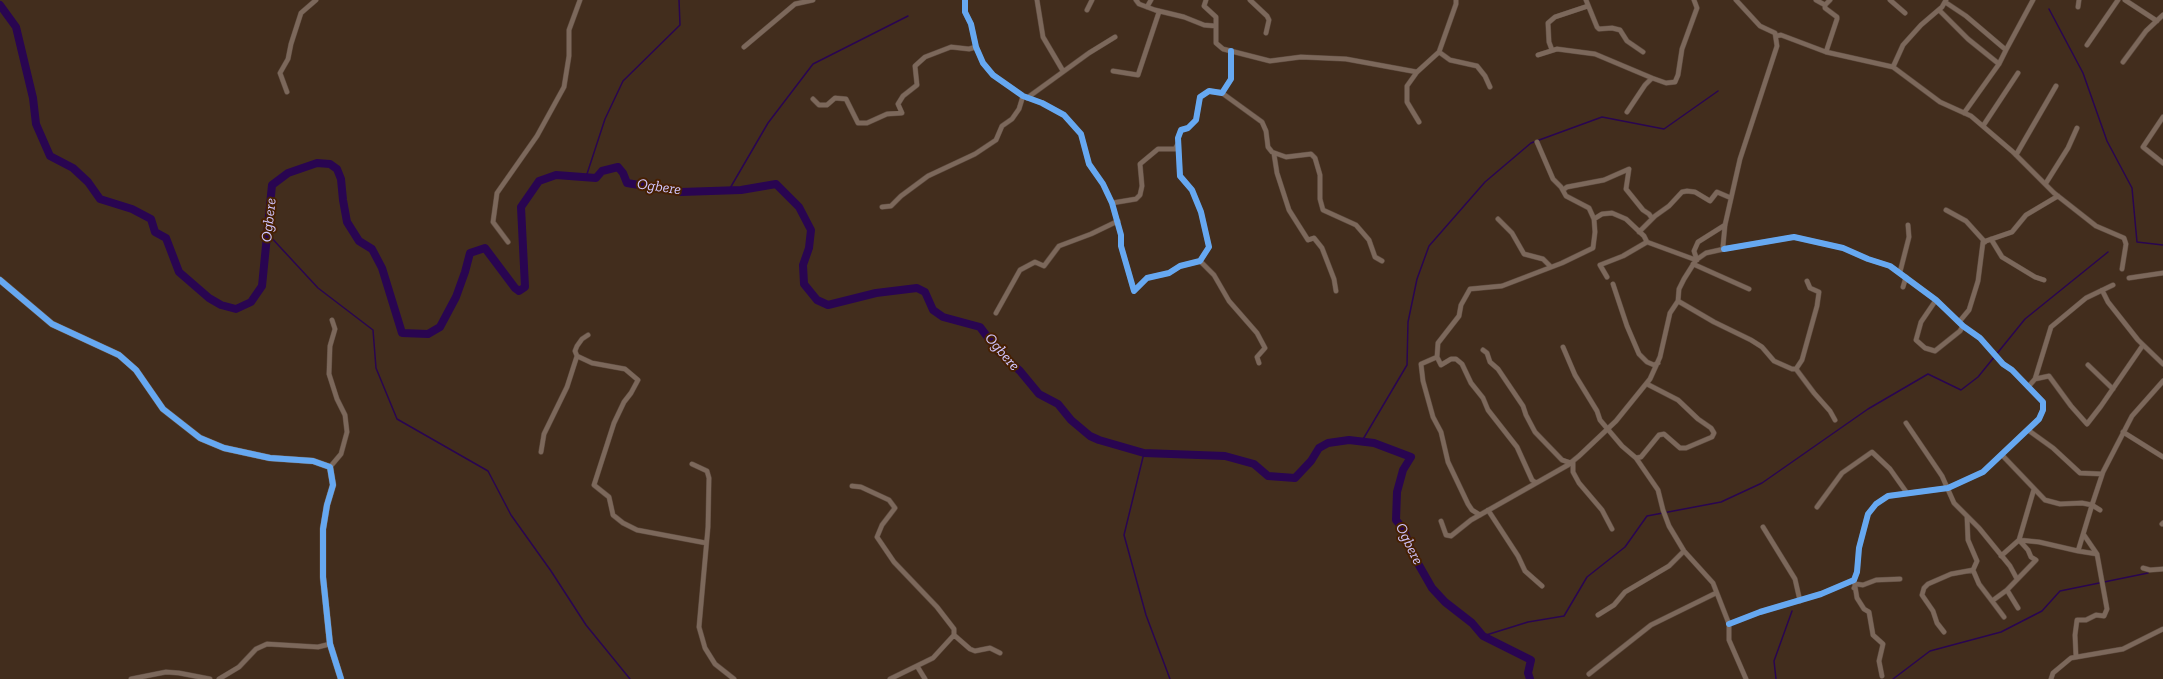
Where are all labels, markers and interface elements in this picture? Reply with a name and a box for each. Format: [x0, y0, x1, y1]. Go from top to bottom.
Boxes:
water label: Ogbere [636, 175, 682, 199]
water label: Ogbere [258, 197, 280, 243]
water label: Ogbere [981, 329, 1023, 375]
water label: Ogbere [1391, 520, 1427, 568]

